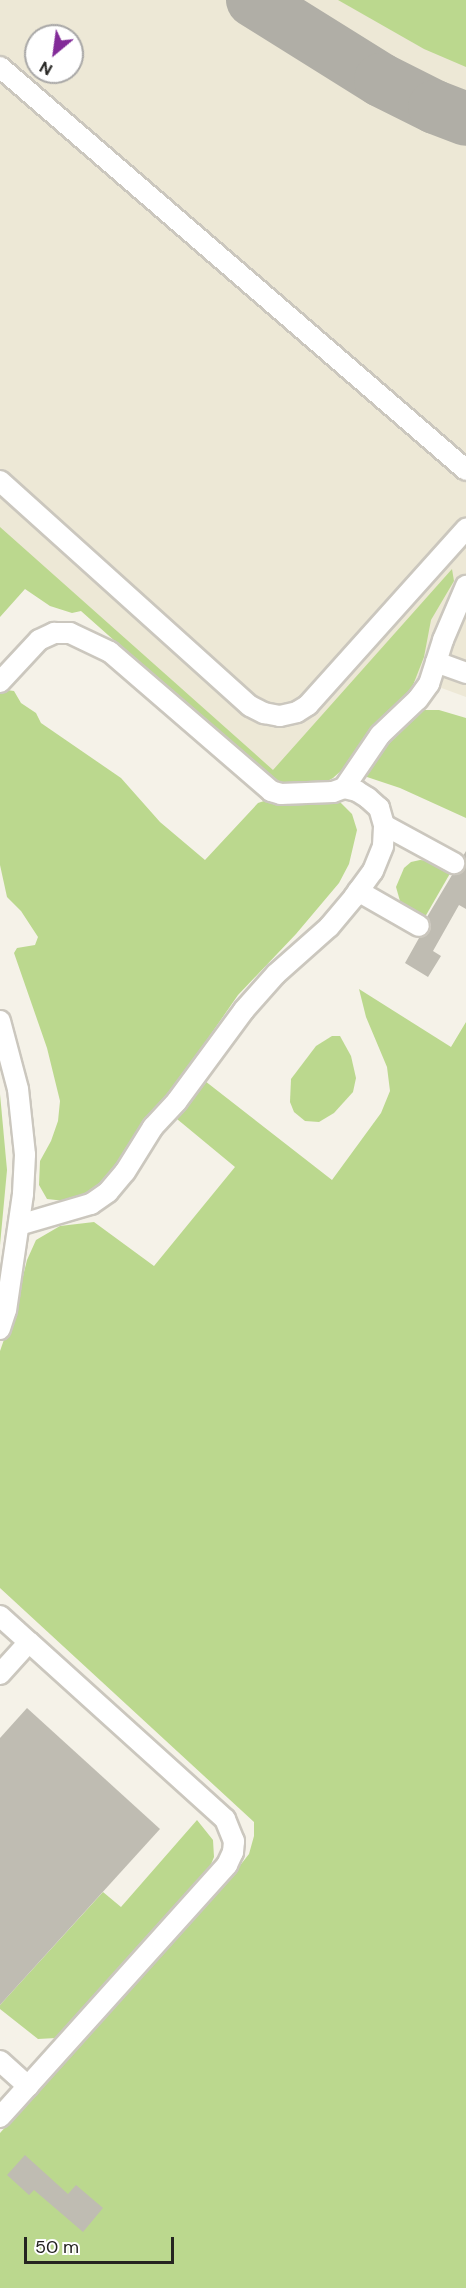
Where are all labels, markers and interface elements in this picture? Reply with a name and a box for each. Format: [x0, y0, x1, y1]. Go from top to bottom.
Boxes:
north arrow [24, 24, 84, 84]
text: N [36, 56, 56, 80]
scale bar [27, 2225, 177, 2263]
text: 50 m [35, 2235, 79, 2259]

